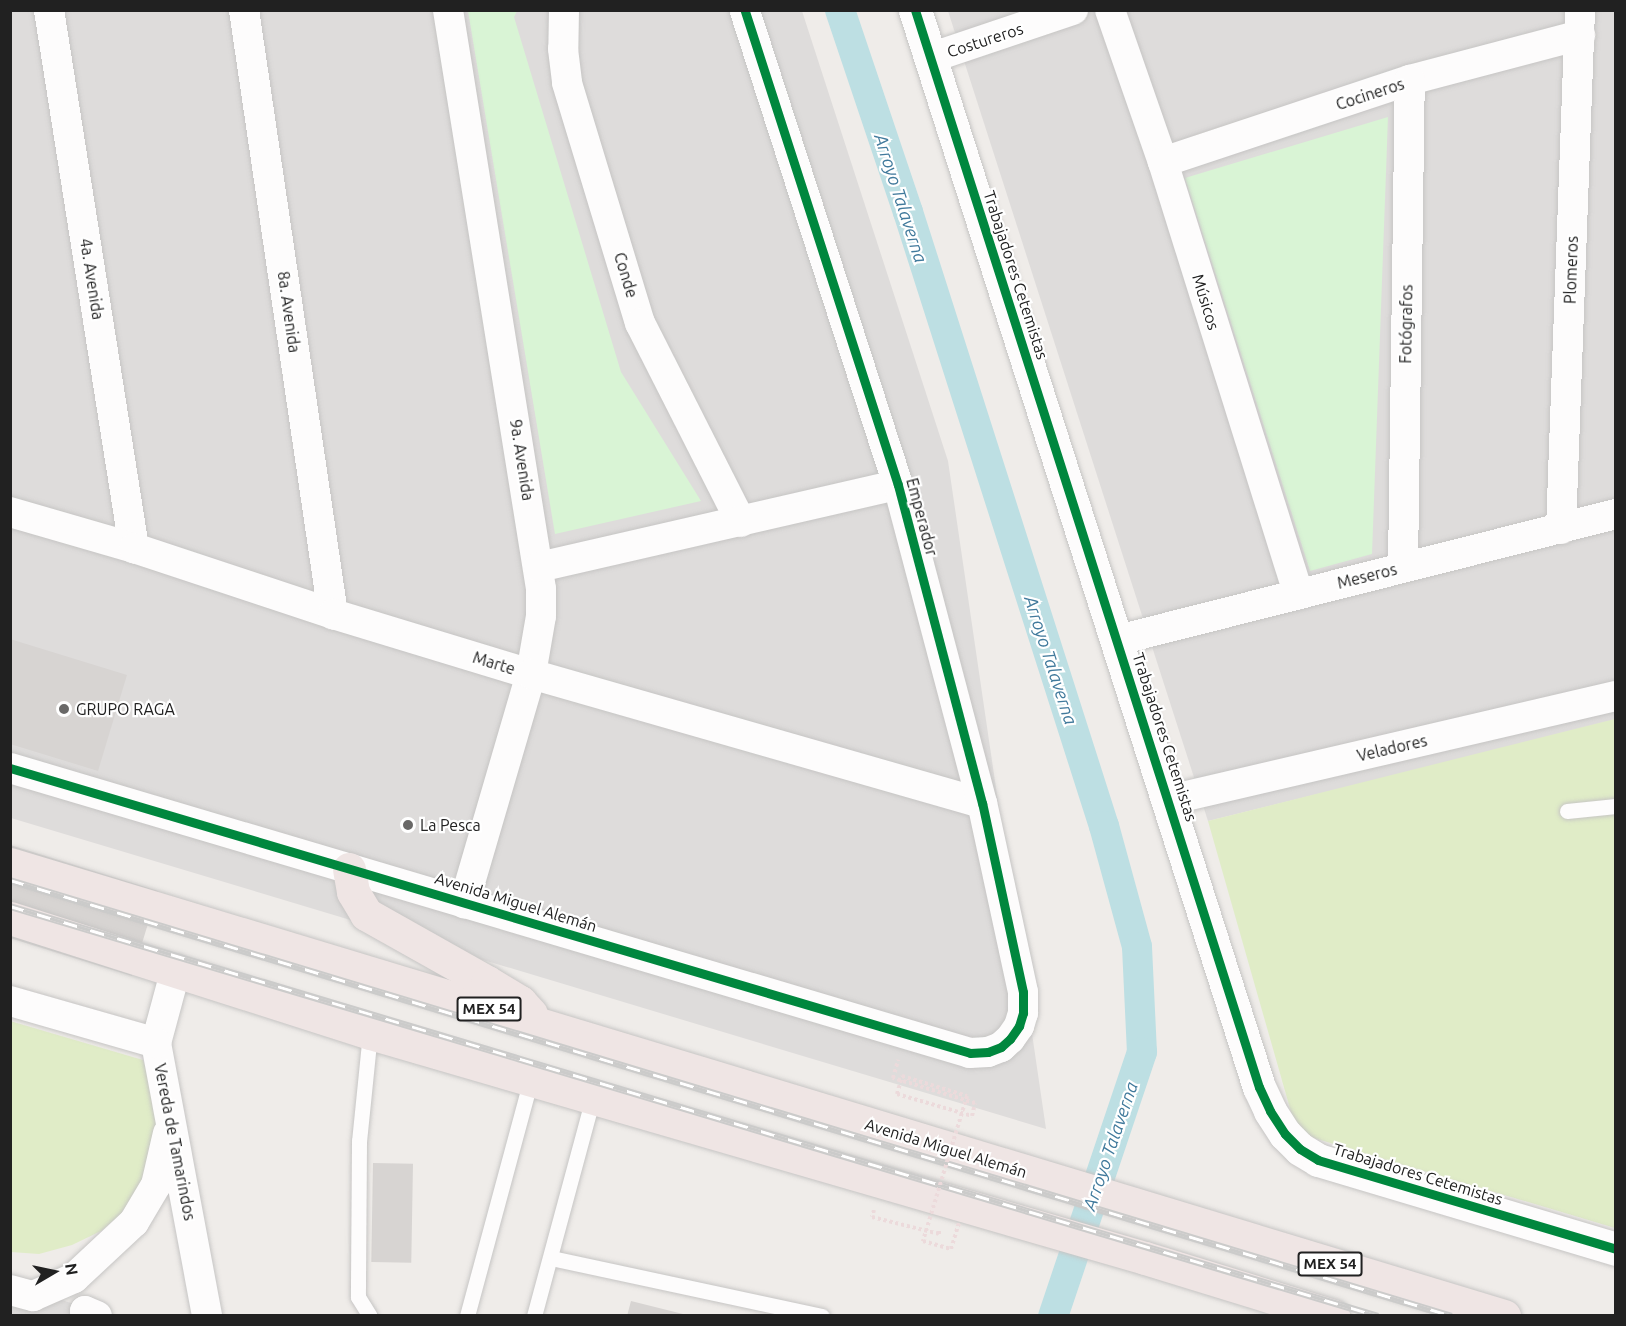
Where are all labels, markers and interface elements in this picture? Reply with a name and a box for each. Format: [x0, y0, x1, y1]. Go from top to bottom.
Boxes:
street label: Costureros [945, 19, 1025, 61]
street label: Cocineros [1333, 74, 1407, 114]
water label: Arroyo Talaverna [870, 131, 932, 265]
street label: Trabajadores Cetemistas [980, 188, 1052, 362]
street label: Plomeros [1560, 236, 1582, 304]
street label: 4a. Avenida [76, 237, 108, 321]
street label: Conde [610, 250, 642, 300]
street label: 8a. Avenida [274, 270, 304, 354]
street label: Músicos [1188, 272, 1224, 332]
street label: Fotógrafos [1396, 284, 1416, 364]
street label: 9a. Avenida [506, 418, 538, 502]
street label: Emperador [902, 476, 942, 558]
street label: Meseros [1335, 559, 1399, 593]
water label: Arroyo Talaverna [1020, 593, 1082, 727]
street label: Marte [470, 647, 518, 679]
street label: Trabajadores Cetemistas [1129, 650, 1201, 824]
place label: GRUPO RAGA [76, 699, 175, 719]
marker: GRUPO RAGA [57, 702, 71, 716]
street label: Veladores [1355, 731, 1429, 765]
place label: La Pesca [420, 815, 481, 835]
marker: La Pesca [401, 818, 415, 832]
street label: Avenida Miguel Alemán [433, 868, 599, 936]
road number: MEX 54 [456, 997, 522, 1021]
street label: Vereda de Tamarindos [150, 1062, 200, 1222]
water label: Arroyo Talaverna [1078, 1079, 1142, 1213]
street label: Avenida Miguel Alemán [863, 1114, 1029, 1182]
street label: Trabajadores Cetemistas [1331, 1139, 1505, 1209]
north arrow [24, 1242, 84, 1302]
road number: MEX 54 [1297, 1252, 1363, 1276]
text: N [62, 1262, 82, 1276]

